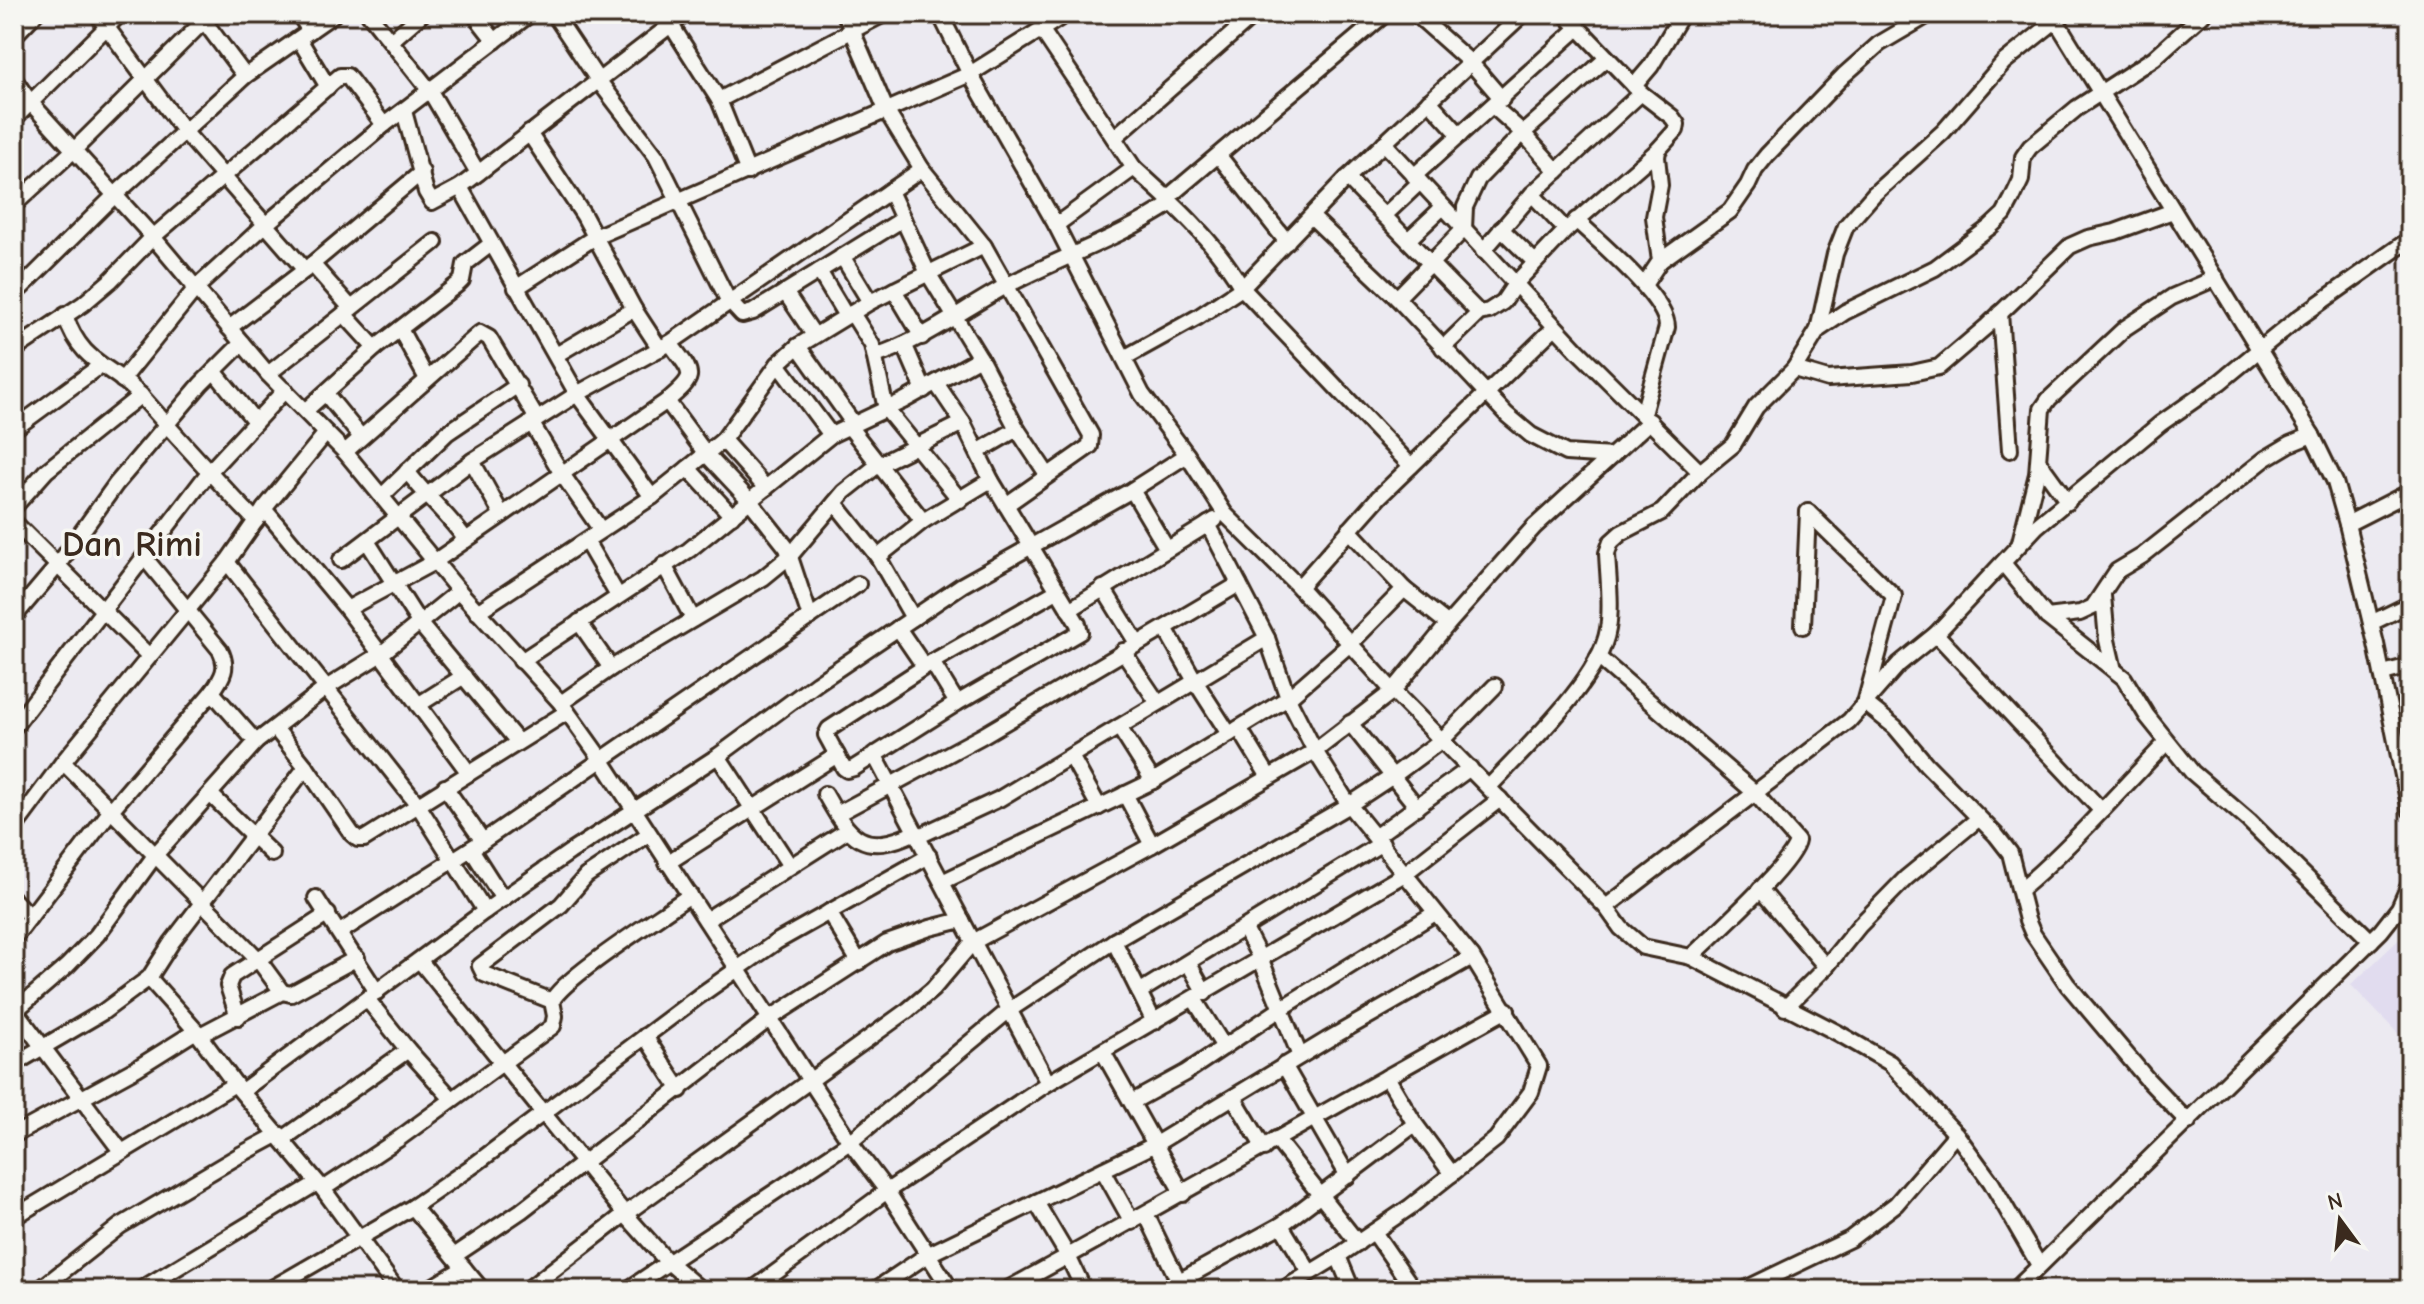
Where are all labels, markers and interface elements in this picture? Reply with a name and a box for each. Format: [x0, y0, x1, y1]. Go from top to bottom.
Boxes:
district label: Dan Rimi [62, 524, 202, 565]
north arrow [2300, 1180, 2380, 1260]
text: N [2325, 1187, 2345, 1216]

